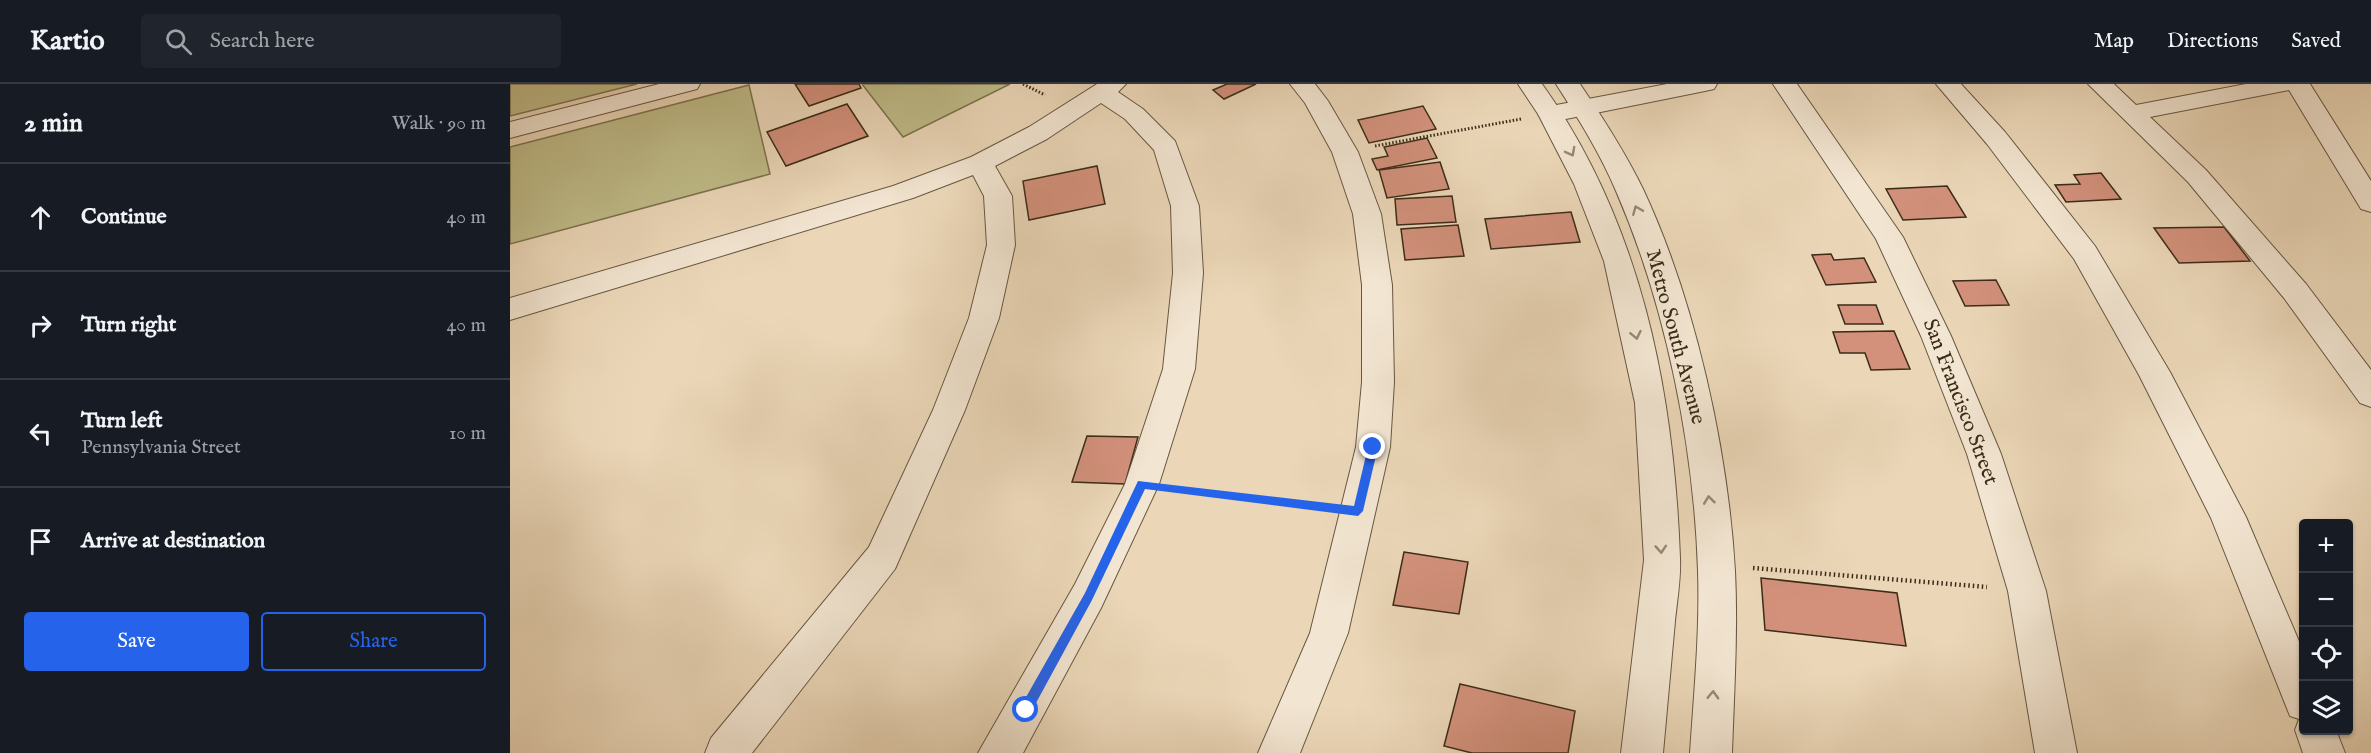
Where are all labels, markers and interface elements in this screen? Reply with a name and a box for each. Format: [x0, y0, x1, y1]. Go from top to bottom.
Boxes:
search box [141, 14, 561, 68]
text: Kartio [30, 24, 105, 59]
icon: search [162, 25, 195, 58]
text: Search here [210, 27, 315, 55]
text: Map [2094, 28, 2134, 55]
text: Directions [2167, 28, 2258, 55]
text: Saved [2291, 28, 2341, 55]
text: 2 min [24, 107, 83, 140]
text: Walk · 90 m [392, 111, 486, 136]
one-way arrow [1564, 146, 1575, 156]
icon: ahead [24, 201, 57, 234]
text: Continue [81, 203, 167, 231]
text: 40 m [447, 205, 486, 230]
one-way arrow [1632, 205, 1644, 216]
street label: Metro South Avenue [1639, 247, 1711, 428]
icon: right [24, 309, 57, 342]
text: Turn right [81, 311, 176, 339]
text: 40 m [447, 313, 486, 338]
street label: San Francisco Street [1916, 315, 2004, 489]
one-way arrow [1628, 329, 1641, 339]
text: Turn left [81, 407, 163, 435]
icon: left [24, 417, 57, 450]
text: 10 m [449, 421, 486, 446]
route end [1359, 433, 1385, 459]
text: Pennsylvania Street [81, 435, 241, 460]
one-way arrow [1703, 495, 1715, 505]
map controls [2299, 519, 2353, 735]
button: + [2299, 519, 2353, 573]
icon: arrive [24, 525, 57, 558]
text: Arrive at destination [81, 527, 265, 555]
one-way arrow [1654, 544, 1667, 553]
button: − [2299, 573, 2353, 627]
button: Save [24, 612, 249, 671]
button: Share [261, 612, 486, 671]
button: locate [2299, 627, 2353, 681]
button: layers [2299, 681, 2353, 735]
one-way arrow [1707, 690, 1719, 699]
route start [1012, 696, 1038, 722]

